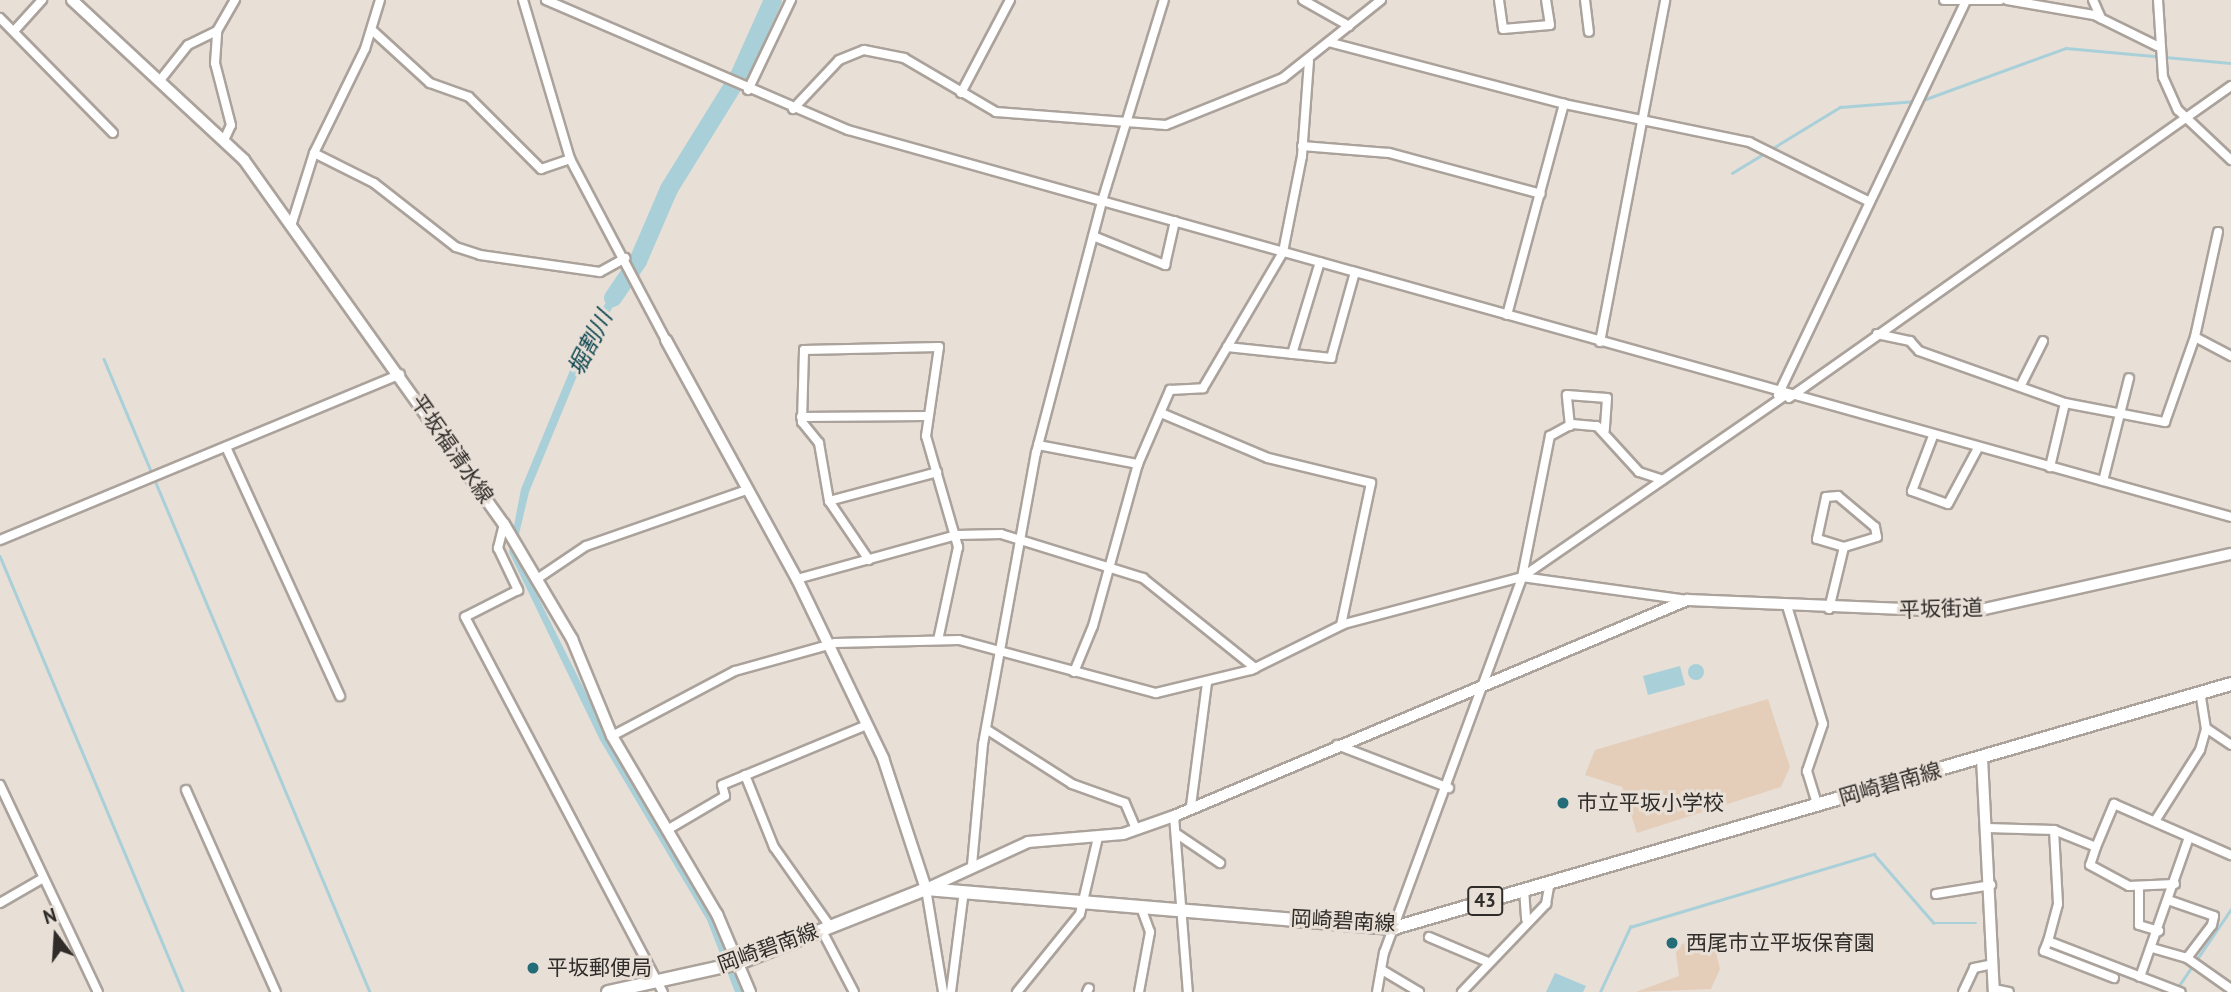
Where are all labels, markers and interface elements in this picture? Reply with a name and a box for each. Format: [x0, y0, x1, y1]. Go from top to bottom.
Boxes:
water label: 堀割川 [562, 306, 618, 380]
street label: 平坂福清水線 [406, 390, 498, 508]
street label: 平坂街道 [1899, 595, 1983, 623]
street label: 岡崎碧南線 [1836, 757, 1944, 811]
place label: 市立平坂小学校 [1577, 790, 1724, 816]
marker: 市立平坂小学校 [1555, 795, 1571, 811]
road number: 43 [1466, 886, 1504, 917]
north arrow [21, 901, 91, 971]
text: N [40, 903, 59, 929]
street label: 岡崎碧南線 [1290, 906, 1396, 936]
street label: 岡崎碧南線 [714, 918, 822, 978]
place label: 西尾市立平坂保育園 [1686, 930, 1875, 956]
marker: 西尾市立平坂保育園 [1664, 935, 1680, 951]
place label: 平坂郵便局 [547, 955, 652, 981]
marker: 平坂郵便局 [525, 960, 541, 976]

